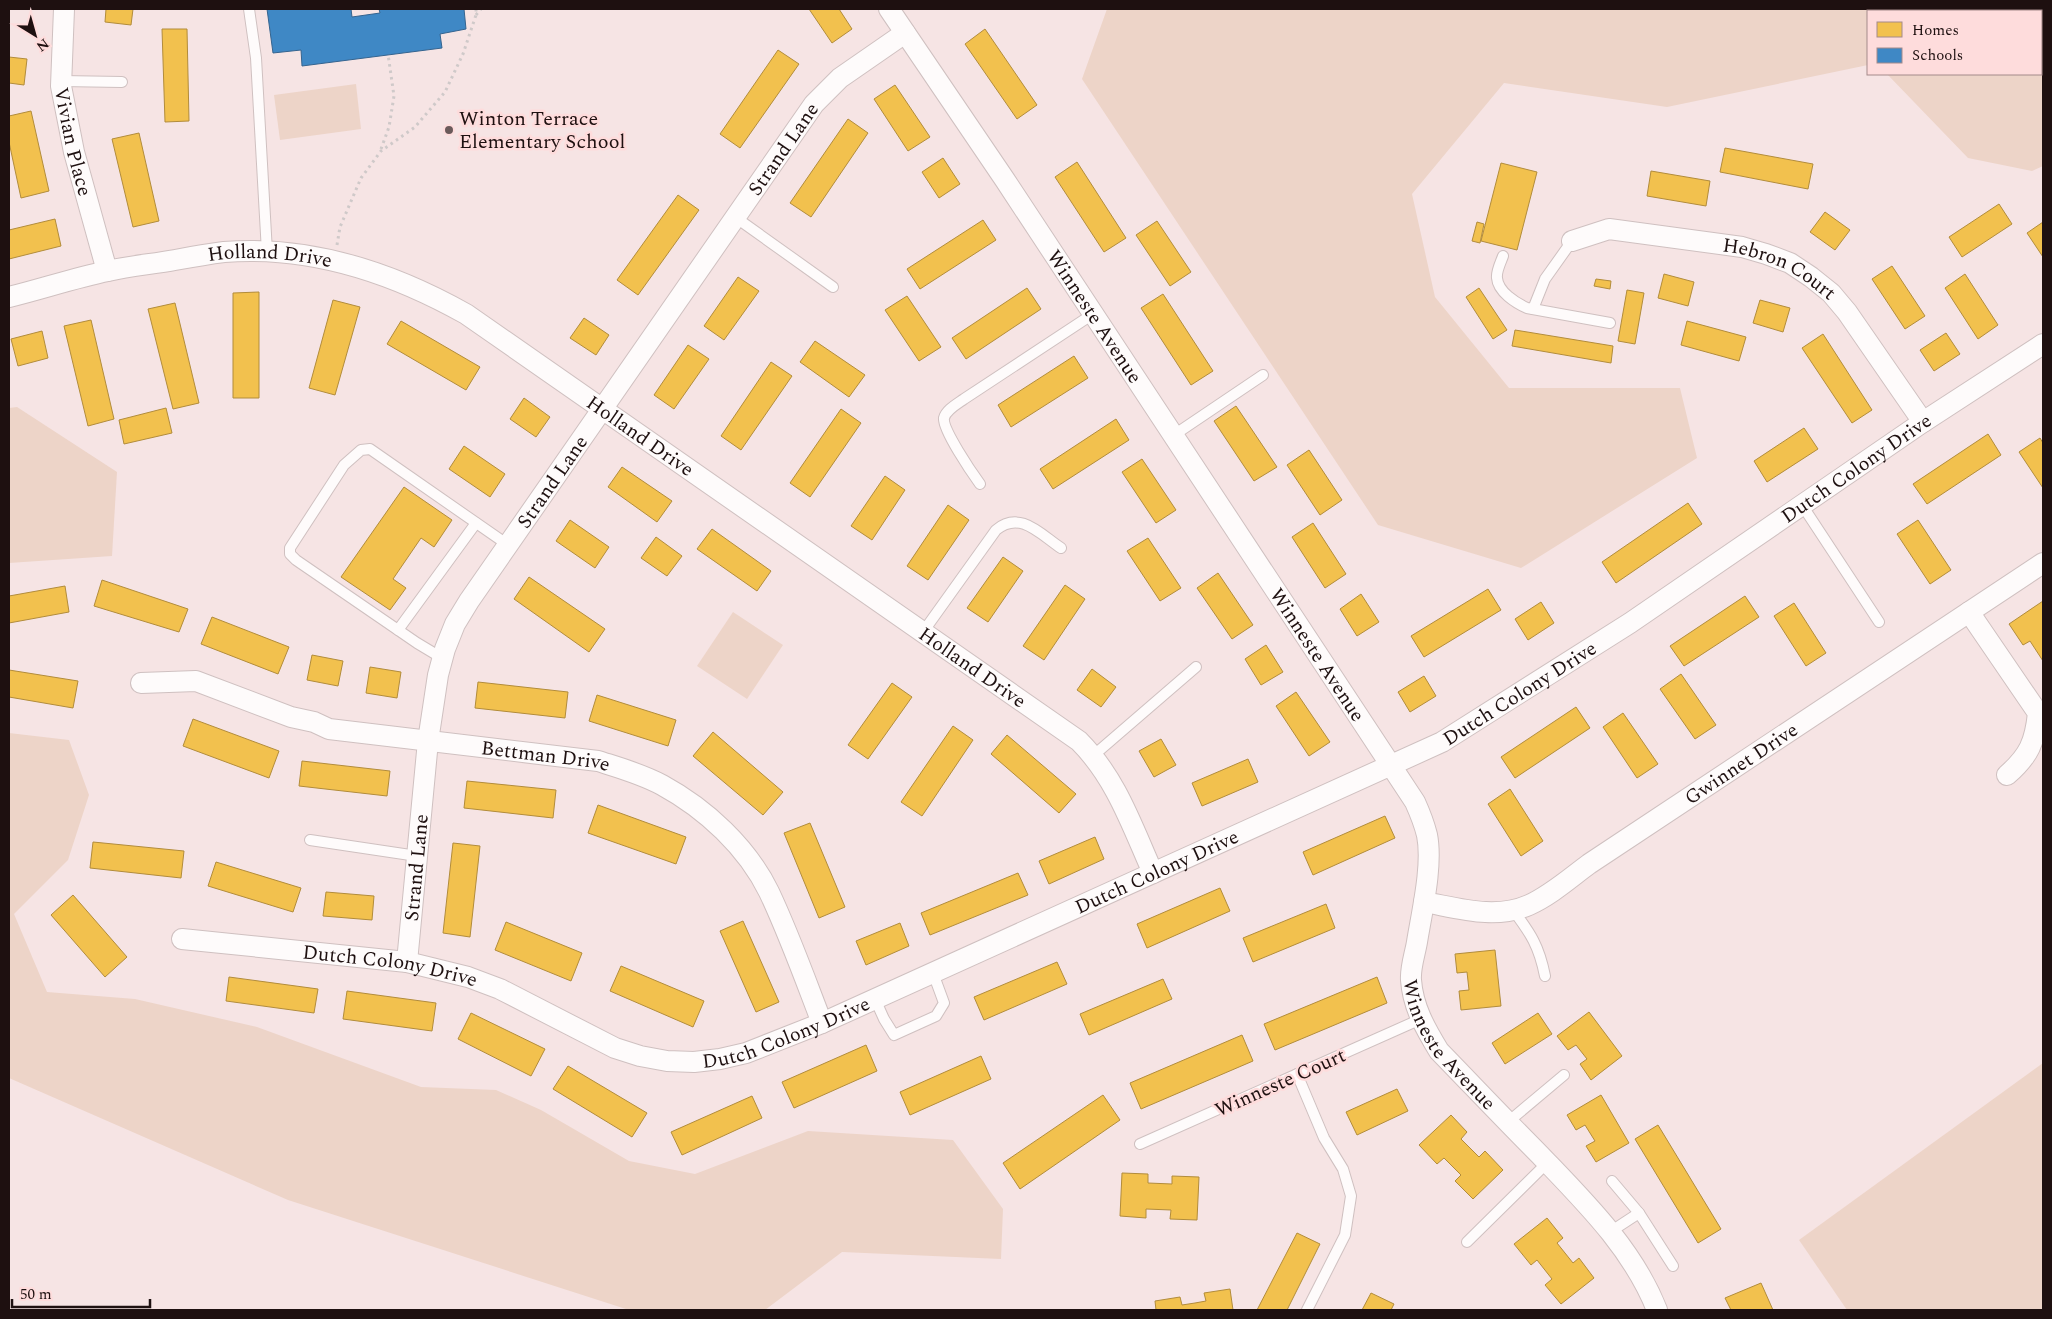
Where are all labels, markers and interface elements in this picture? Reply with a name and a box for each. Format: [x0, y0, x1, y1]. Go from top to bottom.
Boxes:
north arrow [10, 10, 60, 60]
legend [1867, 10, 2042, 75]
text: Homes [1912, 19, 1959, 42]
text: N [32, 33, 53, 57]
text: Schools [1912, 44, 1963, 67]
street label: Vivian Place [46, 85, 100, 200]
street label: Strand Lane [741, 97, 827, 202]
place label: Winton Terrace Elementary School [459, 104, 625, 157]
marker: Winton Terrace Elementary School [443, 124, 455, 136]
street label: Hebron Court [1721, 231, 1842, 308]
street label: Holland Drive [206, 237, 335, 276]
street label: Winneste Avenue [1039, 244, 1149, 390]
street label: Holland Drive [580, 388, 700, 484]
street label: Dutch Colony Drive [1775, 406, 1938, 531]
street label: Strand Lane [510, 429, 596, 535]
street label: Winneste Avenue [1262, 582, 1372, 728]
street label: Holland Drive [912, 620, 1032, 716]
street label: Dutch Colony Drive [1437, 634, 1603, 754]
street label: Gwinnet Drive [1679, 715, 1804, 813]
street label: Bettman Drive [479, 733, 614, 780]
street label: Strand Lane [397, 813, 437, 923]
street label: Dutch Colony Drive [1070, 822, 1244, 923]
street label: Dutch Colony Drive [301, 937, 482, 995]
street label: Winneste Avenue [1395, 977, 1503, 1118]
street label: Dutch Colony Drive [701, 989, 875, 1077]
street label: Winneste Court [1210, 1041, 1351, 1125]
scale bar [12, 1276, 150, 1308]
text: 50 m [20, 1283, 52, 1306]

